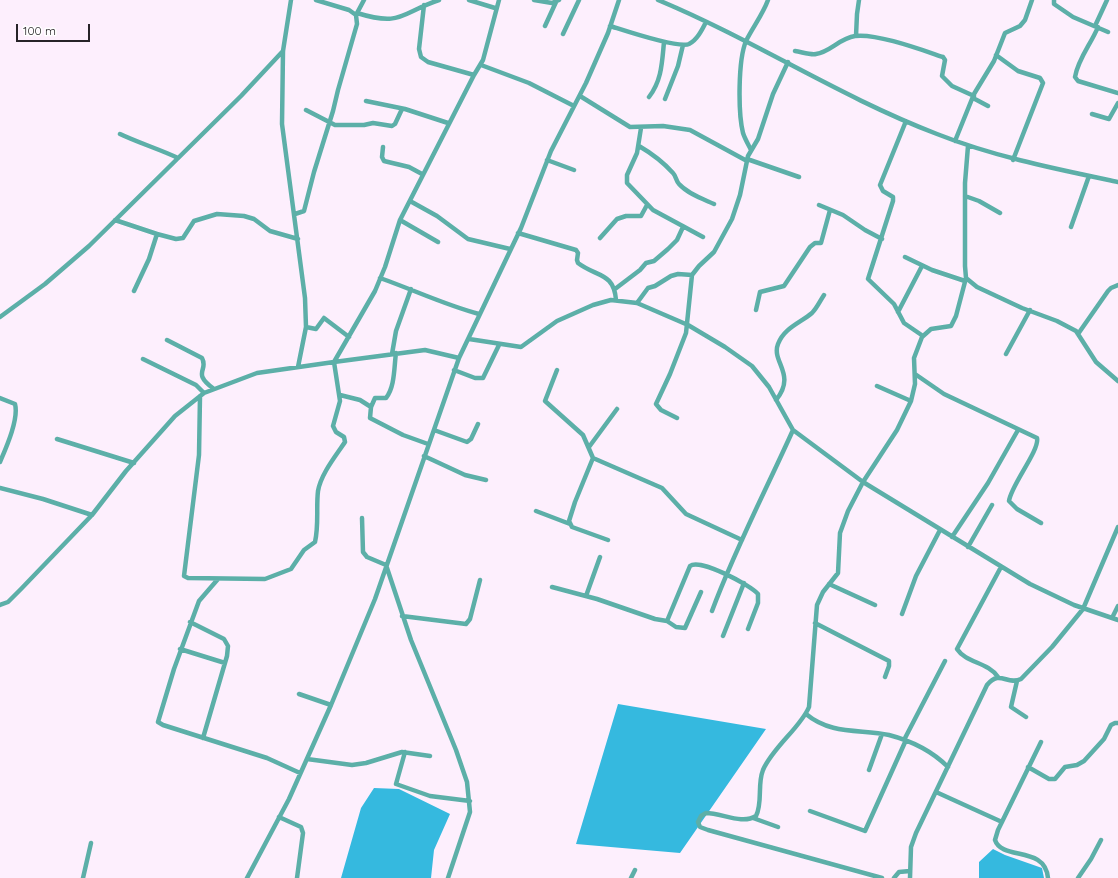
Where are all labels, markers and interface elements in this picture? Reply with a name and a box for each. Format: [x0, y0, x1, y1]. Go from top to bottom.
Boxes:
scale bar [18, 16, 92, 42]
text: 100 m [23, 23, 56, 38]

